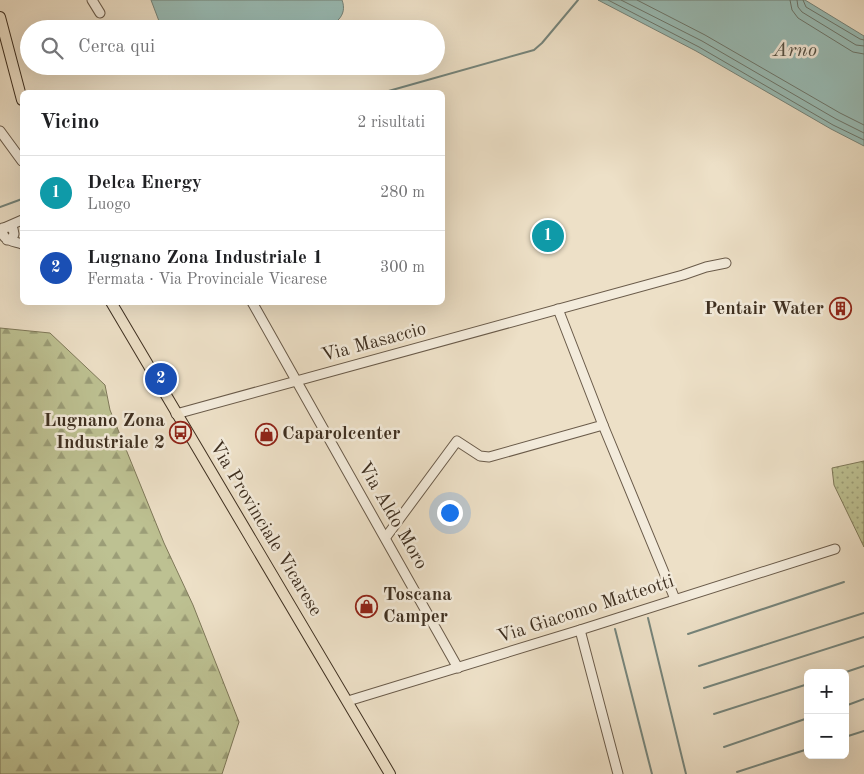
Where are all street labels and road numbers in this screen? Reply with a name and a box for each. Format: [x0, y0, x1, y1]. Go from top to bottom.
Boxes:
street label: Via Masaccio [320, 320, 428, 366]
street label: Via Provinciale Vicarese [205, 438, 325, 620]
street label: Via Aldo Moro [354, 459, 430, 573]
street label: Via Giacomo Matteotti [495, 572, 677, 648]

